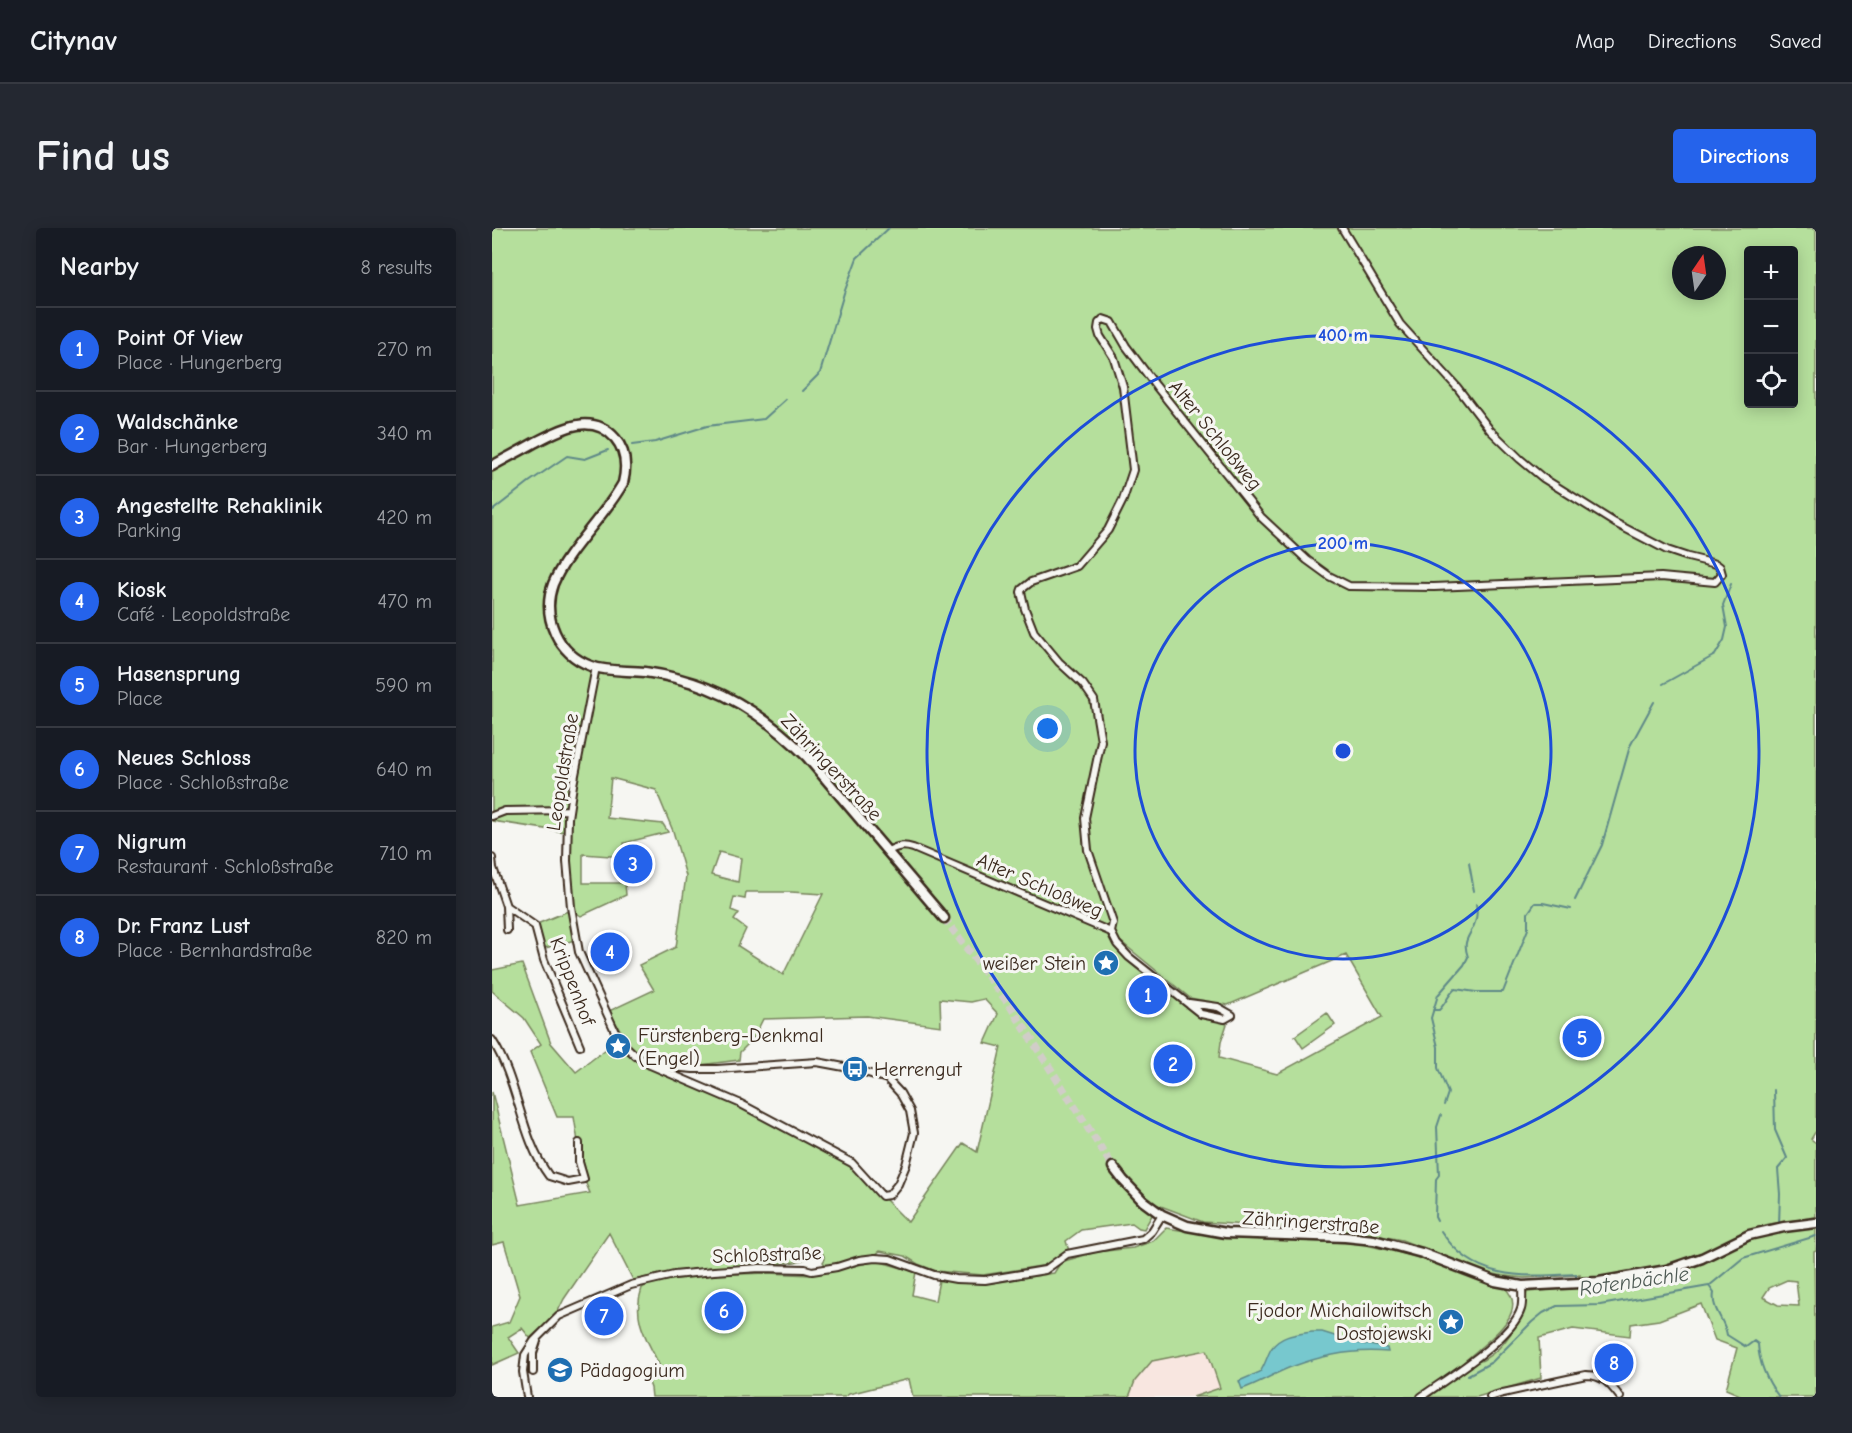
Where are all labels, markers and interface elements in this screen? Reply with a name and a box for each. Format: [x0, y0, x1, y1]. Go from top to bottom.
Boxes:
text: Citynav [30, 25, 117, 57]
text: Map [1575, 29, 1615, 53]
text: Directions [1648, 29, 1737, 53]
text: Saved [1770, 29, 1822, 53]
button: Directions [1673, 129, 1816, 183]
text: Find us [36, 132, 170, 181]
north arrow [1672, 246, 1726, 300]
map controls [1744, 246, 1798, 408]
button: + [1744, 246, 1798, 300]
text: Nearby [60, 252, 139, 282]
text: 8 results [360, 256, 432, 279]
button: − [1744, 300, 1798, 354]
text: Point Of View [117, 325, 243, 351]
text: 400 m [1318, 325, 1368, 346]
text: 1 [76, 338, 83, 361]
text: 270 m [377, 338, 432, 361]
text: Place · Hungerberg [117, 351, 282, 374]
button: locate [1744, 354, 1798, 408]
street label: Alter Schloßweg [1164, 376, 1267, 495]
text: Waldschänke [117, 409, 238, 435]
text: 2 [75, 422, 84, 445]
text: 340 m [377, 422, 432, 445]
text: Bar · Hungerberg [117, 435, 268, 458]
text: Angestellte Rehaklinik [117, 493, 322, 519]
text: 3 [75, 506, 84, 529]
text: 420 m [376, 506, 432, 529]
text: Parking [117, 519, 182, 542]
text: 200 m [1318, 533, 1368, 554]
text: Kiosk [117, 577, 166, 603]
text: 4 [75, 590, 84, 613]
text: 470 m [377, 590, 432, 613]
text: Café · Leopoldstraße [117, 603, 290, 626]
text: Hasensprung [117, 661, 241, 687]
text: 5 [74, 674, 85, 697]
text: 590 m [375, 674, 432, 697]
text: Place [117, 687, 163, 710]
street label: Zähringerstraße [776, 709, 887, 825]
street label: Leopoldstraße [542, 712, 583, 833]
your location [1033, 714, 1062, 743]
centre of rings [1333, 741, 1353, 761]
text: Neues Schloss [117, 745, 251, 771]
text: 6 [74, 758, 85, 781]
text: 640 m [376, 758, 432, 781]
text: Place · Schloßstraße [117, 771, 289, 794]
text: Nigrum [117, 829, 187, 855]
text: 7 [75, 842, 84, 865]
text: 710 m [379, 842, 432, 865]
pin: 3 [614, 842, 652, 886]
street label: Alter Schloßweg [973, 849, 1106, 922]
text: Restaurant · Schloßstraße [117, 855, 334, 878]
text: Dr. Franz Lust [117, 913, 250, 939]
text: 8 [74, 926, 85, 949]
text: 820 m [376, 926, 432, 949]
pin: 4 [590, 930, 630, 974]
street label: Krippenhof [545, 934, 600, 1030]
text: Place · Bernhardstraße [117, 939, 312, 962]
place icon: weißer Stein [1091, 948, 1121, 978]
place label: weißer Stein [983, 952, 1086, 975]
pin: 1 [1128, 972, 1168, 1017]
pin: 5 [1562, 1016, 1602, 1060]
place label: Fürstenberg-Denkmal (Engel) [638, 1024, 824, 1070]
place icon: Fürstenberg-Denkmal (Engel) [603, 1031, 633, 1061]
pin: 2 [1154, 1042, 1192, 1086]
bus stop icon: Herrengut [840, 1054, 870, 1084]
place label: Herrengut [874, 1058, 963, 1081]
street label: Zähringerstraße [1242, 1206, 1380, 1239]
street label: Schloßstraße [712, 1241, 822, 1268]
water label: Rotenbächle [1577, 1261, 1691, 1301]
pin: 6 [704, 1288, 744, 1334]
pin: 7 [584, 1294, 624, 1338]
place label: Fjodor Michailowitsch Dostojewski [1247, 1299, 1432, 1345]
place icon: Fjodor Michailowitsch Dostojewski [1436, 1307, 1466, 1337]
pin: 8 [1594, 1340, 1634, 1386]
school or university icon: Pädagogium [545, 1355, 575, 1385]
place label: Pädagogium [580, 1359, 685, 1382]

